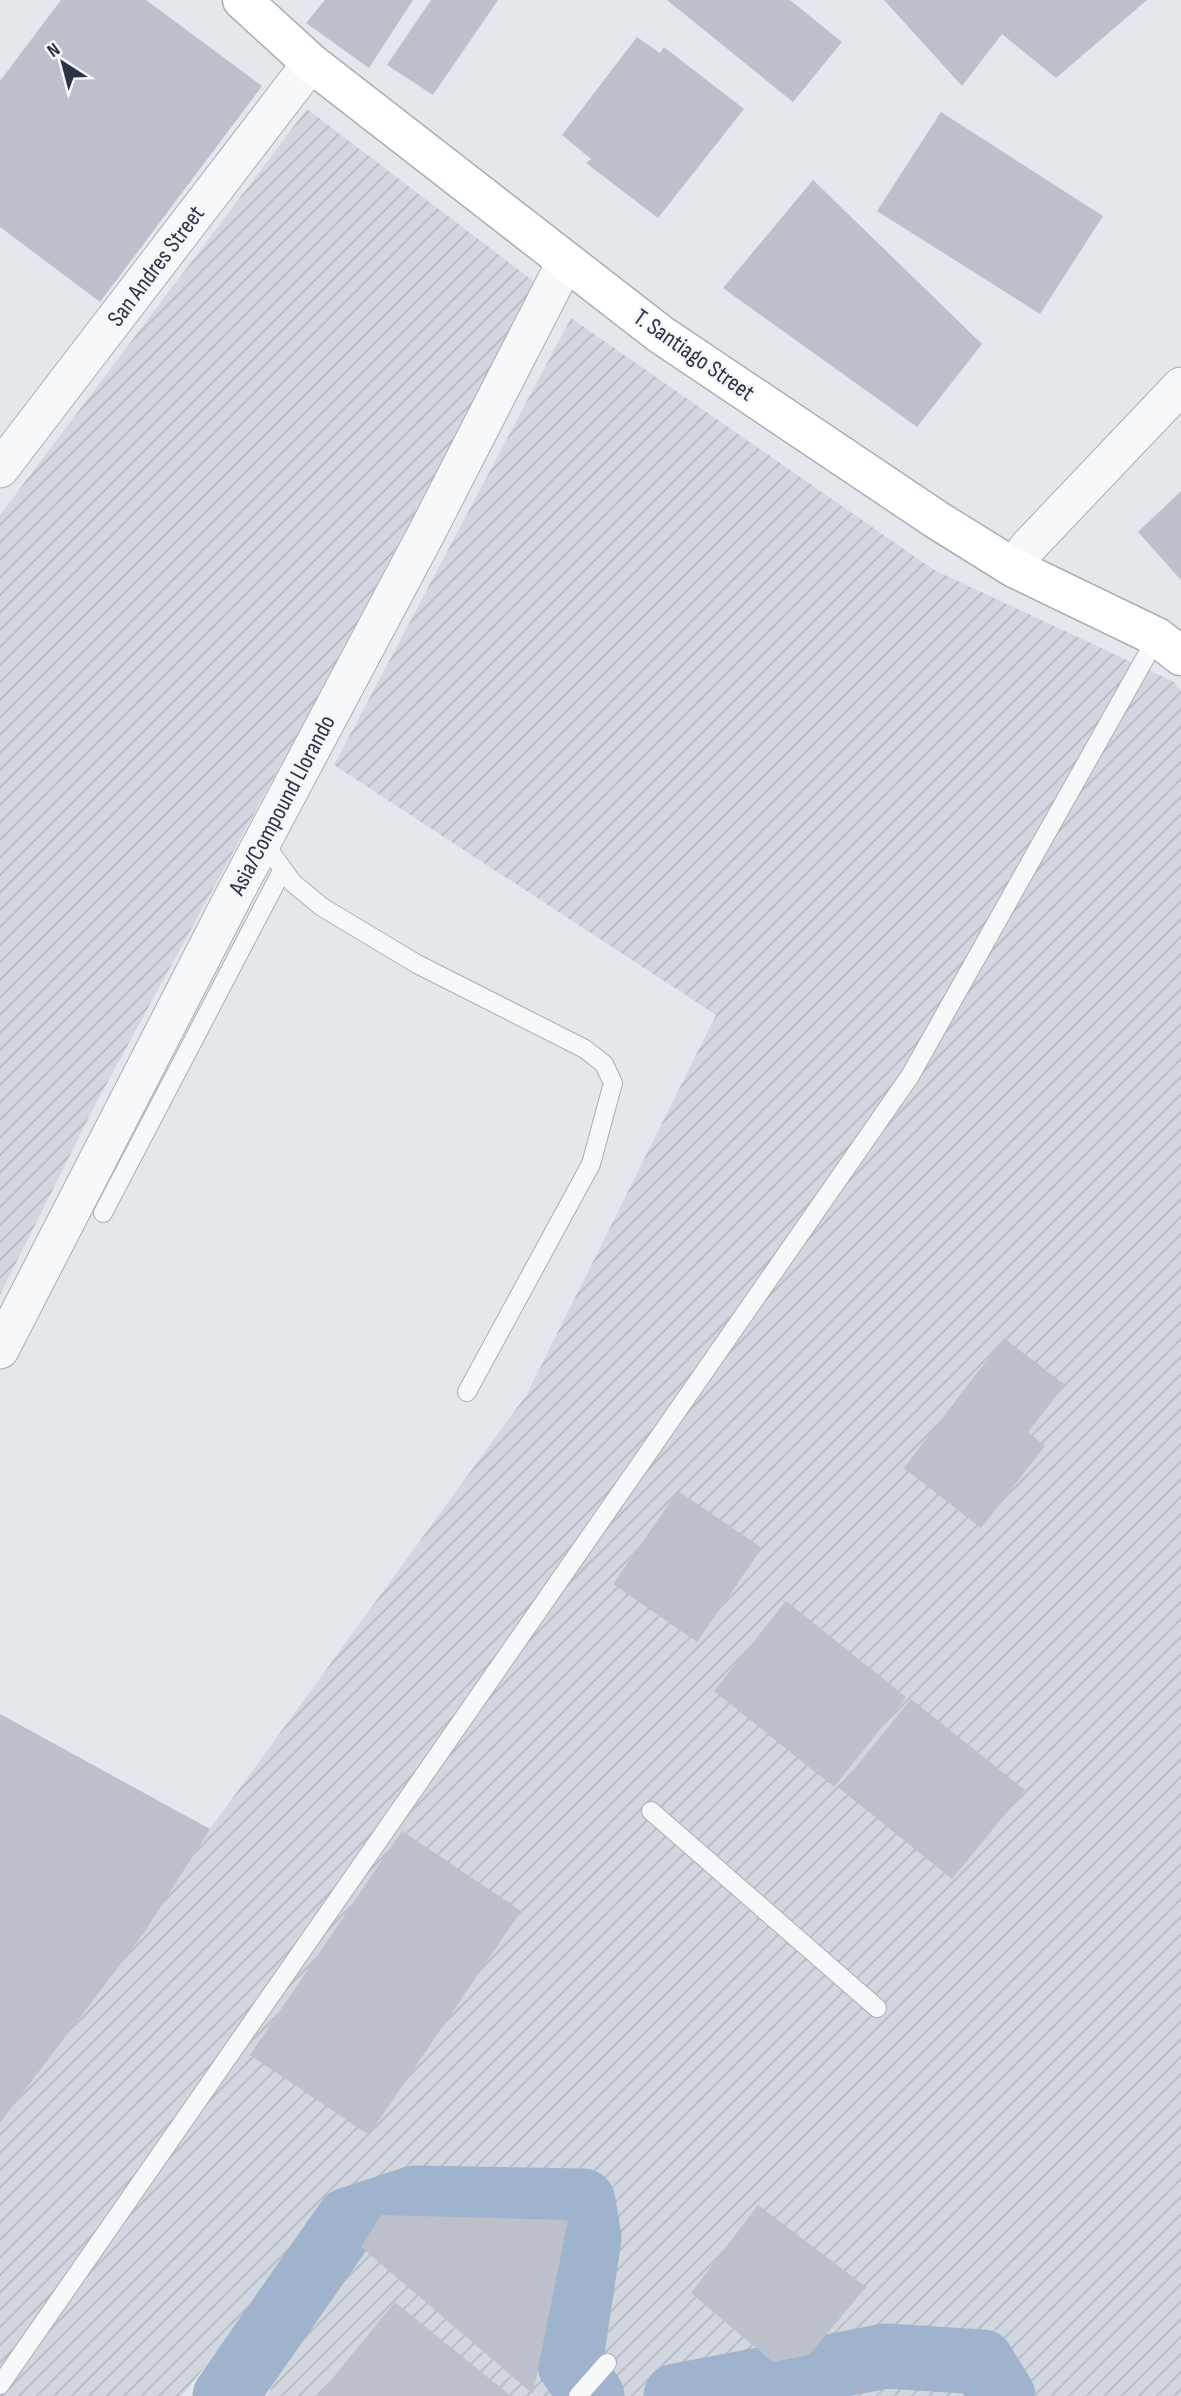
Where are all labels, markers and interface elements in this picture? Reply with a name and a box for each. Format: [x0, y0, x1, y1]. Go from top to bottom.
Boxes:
north arrow [28, 28, 98, 98]
text: N [43, 38, 65, 63]
street label: San Andres Street [101, 200, 211, 332]
street label: T. Santiago Street [628, 303, 760, 407]
street label: Asia/Compound Llorando [222, 710, 342, 901]

